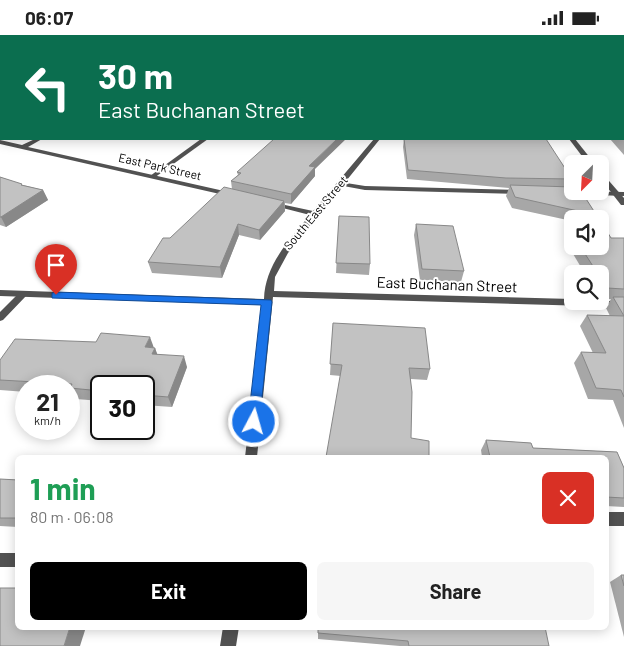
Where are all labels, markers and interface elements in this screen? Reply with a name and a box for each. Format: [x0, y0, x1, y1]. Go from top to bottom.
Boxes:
text: 06:07 [25, 6, 73, 29]
text: 30 m [98, 54, 173, 96]
icon: left [15, 55, 80, 120]
text: East Buchanan Street [98, 96, 305, 122]
street label: East Park Street [117, 150, 203, 182]
north arrow [564, 155, 609, 200]
map controls [564, 155, 609, 310]
street label: South East Street [280, 173, 350, 252]
button: sound [564, 210, 609, 255]
pin [35, 244, 77, 295]
icon: arrive [42, 251, 70, 279]
button: search [564, 265, 609, 310]
street label: East Buchanan Street [376, 273, 518, 295]
speed limit sign: 30 [90, 375, 155, 440]
text: 21 [36, 386, 59, 416]
position arrow [227, 395, 279, 447]
text: km/h [34, 413, 61, 427]
text: 1 min [30, 470, 96, 506]
button: close [542, 472, 594, 524]
text: 80 m · 06:08 [30, 507, 114, 526]
button: Exit [30, 562, 307, 620]
button: Share [317, 562, 594, 620]

